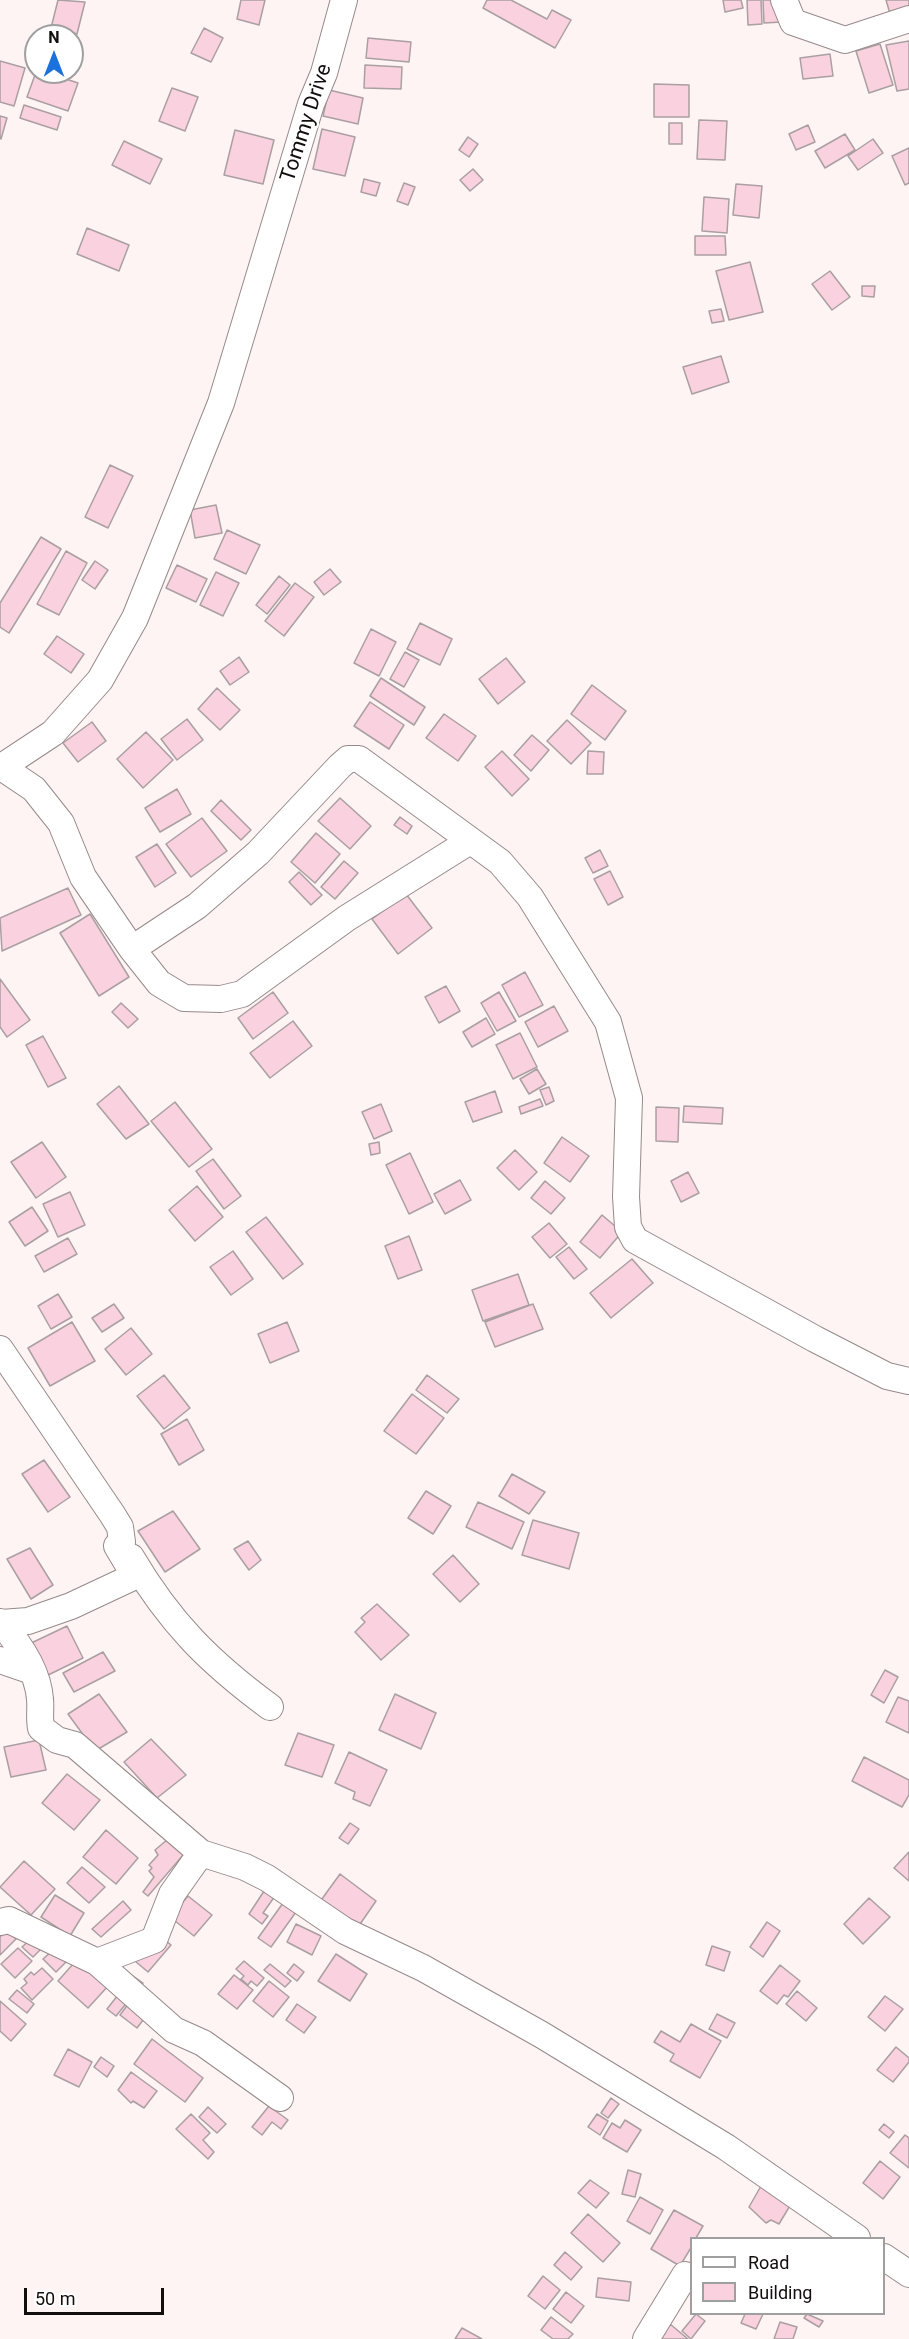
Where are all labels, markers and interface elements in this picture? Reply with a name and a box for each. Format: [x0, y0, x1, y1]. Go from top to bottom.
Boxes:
north arrow [24, 24, 84, 84]
text: N [48, 28, 60, 47]
street label: Tommy Drive [276, 61, 338, 185]
legend [690, 2237, 885, 2315]
text: Road [748, 2252, 789, 2273]
scale bar [27, 2276, 166, 2314]
text: Building [748, 2282, 812, 2303]
text: 50 m [35, 2288, 75, 2309]

